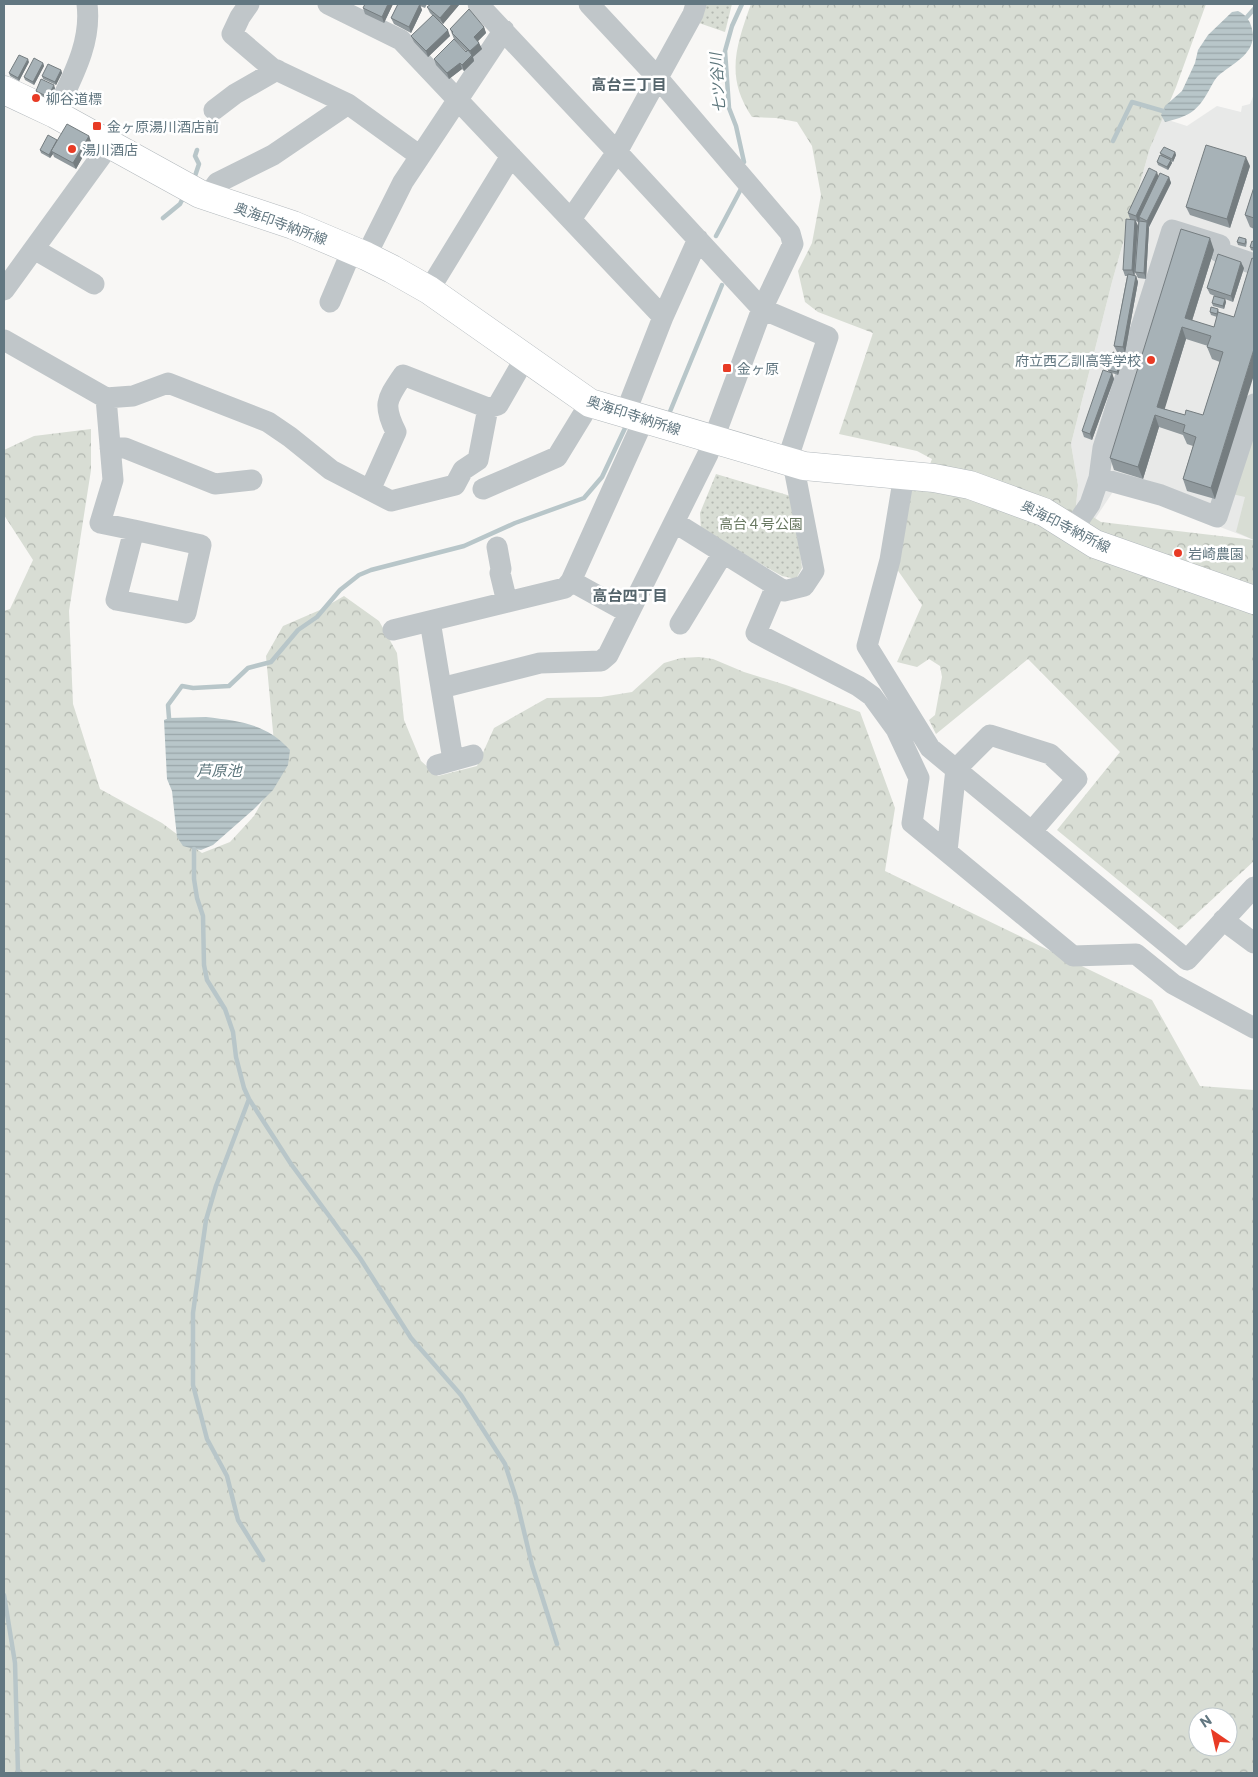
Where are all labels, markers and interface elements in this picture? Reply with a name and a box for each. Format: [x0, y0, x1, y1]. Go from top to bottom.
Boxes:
water label: 七ツ谷川 [706, 50, 728, 114]
district label: 高台三丁目 [591, 75, 667, 93]
place label: 柳谷道標 [46, 90, 102, 107]
marker: 柳谷道標 [30, 92, 42, 104]
place label: 金ヶ原湯川酒店前 [107, 118, 219, 135]
marker: 金ヶ原湯川酒店前 [91, 120, 103, 132]
place label: 湯川酒店 [82, 141, 138, 158]
marker: 湯川酒店 [66, 143, 78, 155]
street label: 奥海印寺納所線 [232, 198, 330, 248]
place label: 府立西乙訓高等学校 [1015, 352, 1141, 369]
marker: 府立西乙訓高等学校 [1145, 354, 1157, 366]
place label: 金ヶ原 [737, 360, 779, 377]
marker: 金ヶ原 [721, 362, 733, 374]
street label: 奥海印寺納所線 [585, 392, 683, 438]
street label: 奥海印寺納所線 [1018, 496, 1114, 556]
park label: 高台４号公園 [719, 515, 803, 532]
place label: 岩崎農園 [1188, 545, 1244, 562]
marker: 岩崎農園 [1172, 547, 1184, 559]
district label: 高台四丁目 [592, 586, 668, 604]
water label: 芦原池 [196, 761, 243, 779]
north arrow [1188, 1707, 1238, 1757]
text: N [1196, 1711, 1215, 1731]

